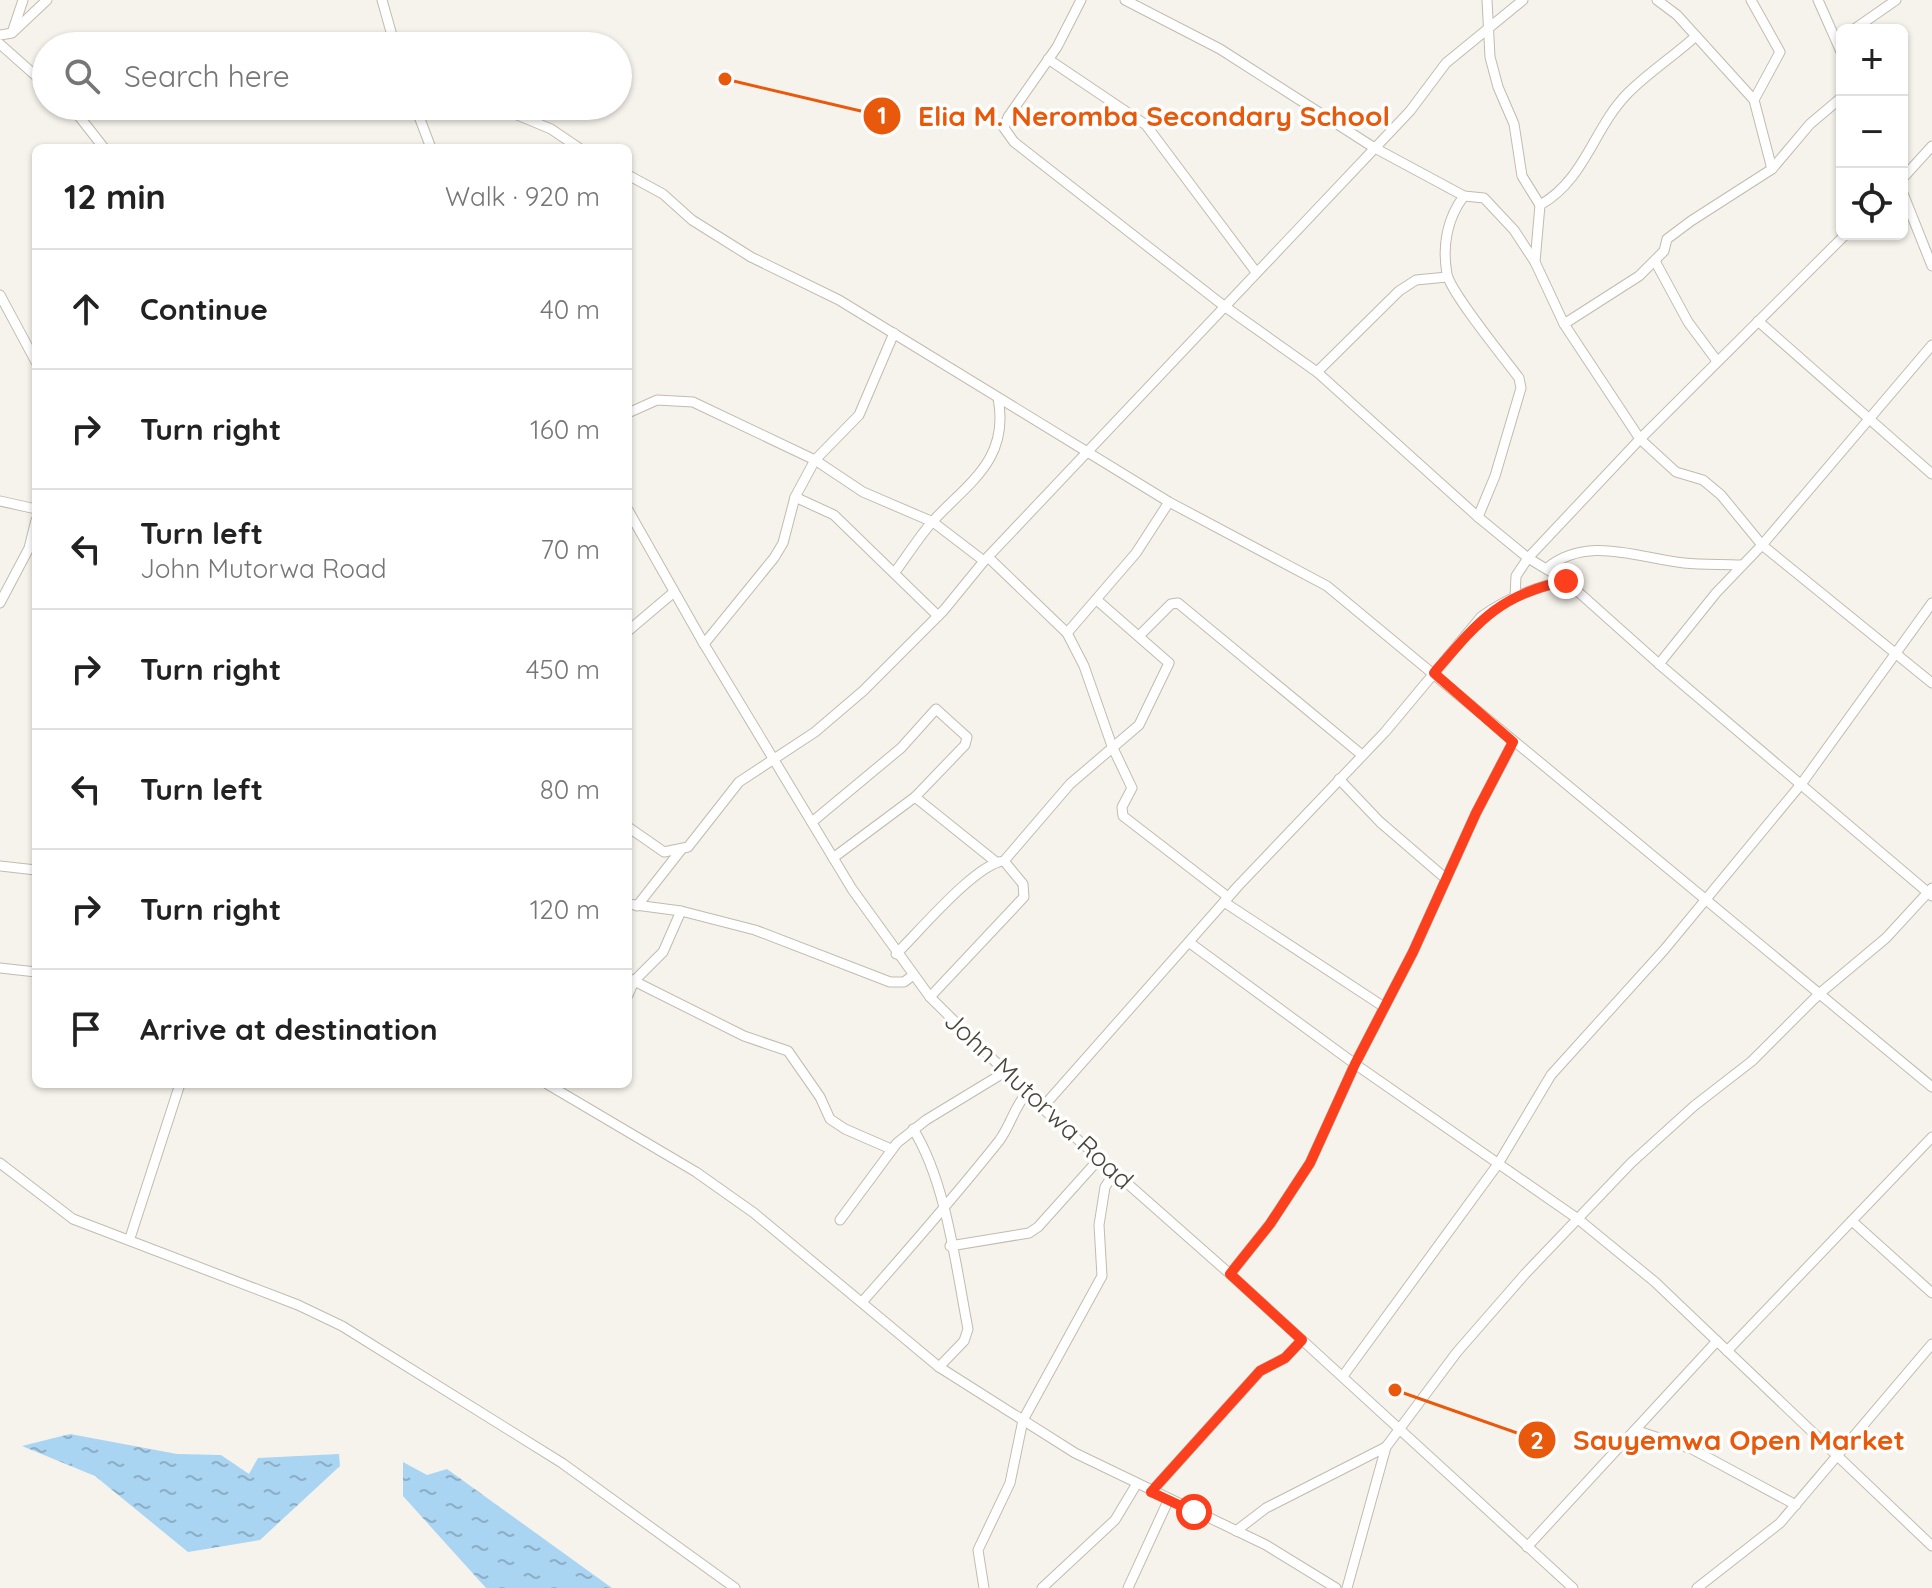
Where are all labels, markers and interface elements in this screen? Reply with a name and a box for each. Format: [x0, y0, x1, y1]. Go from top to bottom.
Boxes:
map controls [1836, 24, 1908, 240]
button: + [1836, 24, 1908, 96]
search box [32, 32, 632, 120]
icon: search [60, 54, 104, 98]
text: Search here [124, 57, 290, 95]
callout: Elia M. Neromba Secondary School [862, 90, 1406, 142]
button: − [1836, 96, 1908, 168]
text: Elia M. Neromba Secondary School [918, 98, 1390, 133]
text: 1 [877, 100, 887, 130]
button: locate [1836, 168, 1908, 240]
text: 12 min [64, 175, 166, 218]
text: Walk · 920 m [445, 180, 600, 213]
icon: ahead [64, 287, 108, 331]
text: Continue [140, 290, 268, 328]
text: 40 m [540, 293, 600, 326]
icon: right [64, 407, 108, 451]
text: Turn right [140, 410, 281, 448]
text: 160 m [530, 413, 600, 446]
text: Turn left [140, 514, 263, 552]
icon: left [64, 527, 108, 571]
text: 70 m [540, 533, 600, 566]
text: John Mutorwa Road [140, 552, 386, 585]
route end [1548, 563, 1584, 599]
icon: right [64, 647, 108, 691]
text: Turn right [140, 650, 281, 688]
text: 450 m [526, 653, 600, 686]
icon: left [64, 767, 108, 811]
text: Turn left [140, 770, 263, 808]
text: 80 m [540, 773, 600, 806]
icon: right [64, 887, 108, 931]
text: Turn right [140, 890, 281, 928]
text: 120 m [530, 893, 600, 926]
street label: John Mutorwa Road [938, 1004, 1140, 1196]
icon: arrive [64, 1007, 108, 1051]
text: Arrive at destination [140, 1010, 438, 1048]
callout: Sauyemwa Open Market [1517, 1414, 1921, 1466]
text: Sauyemwa Open Market [1573, 1422, 1905, 1457]
text: 2 [1530, 1425, 1544, 1455]
route start [1176, 1494, 1212, 1530]

